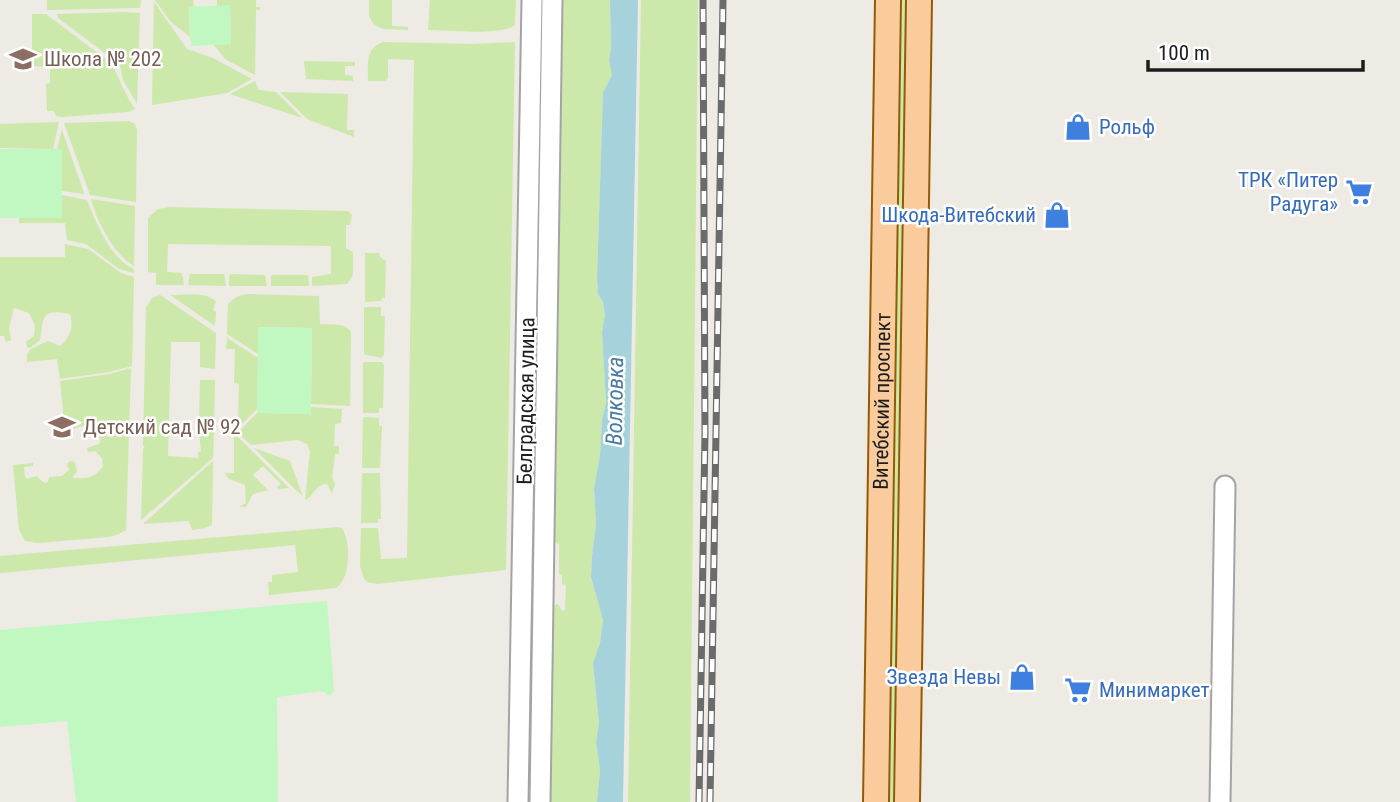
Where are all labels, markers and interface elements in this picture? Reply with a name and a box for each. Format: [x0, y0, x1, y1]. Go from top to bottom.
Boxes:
scale bar [1148, 28, 1363, 72]
text: 100 m [1158, 41, 1210, 65]
school or university icon: Школа № 202 [8, 44, 38, 74]
place label: Школа № 202 [44, 47, 162, 71]
shop icon: Рольф [1063, 112, 1093, 142]
place label: Рольф [1099, 115, 1155, 139]
place label: ТРК «Питер Радуга» [1238, 168, 1338, 216]
supermarket icon: ТРК «Питер Радуга» [1344, 177, 1374, 207]
shop icon: Шкода-Витебский [1042, 200, 1072, 230]
place label: Шкода-Витебский [881, 203, 1036, 227]
street label: Витебский проспект [869, 312, 895, 490]
street label: Белградская улица [513, 317, 539, 485]
water label: Волковка [601, 356, 629, 446]
school or university icon: Детский сад № 92 [47, 412, 77, 442]
place label: Детский сад № 92 [83, 415, 241, 439]
shop icon: Звезда Невы [1007, 662, 1037, 692]
place label: Звезда Невы [886, 665, 1001, 689]
supermarket icon: Минимаркет [1063, 675, 1093, 705]
place label: Минимаркет [1099, 678, 1210, 702]

